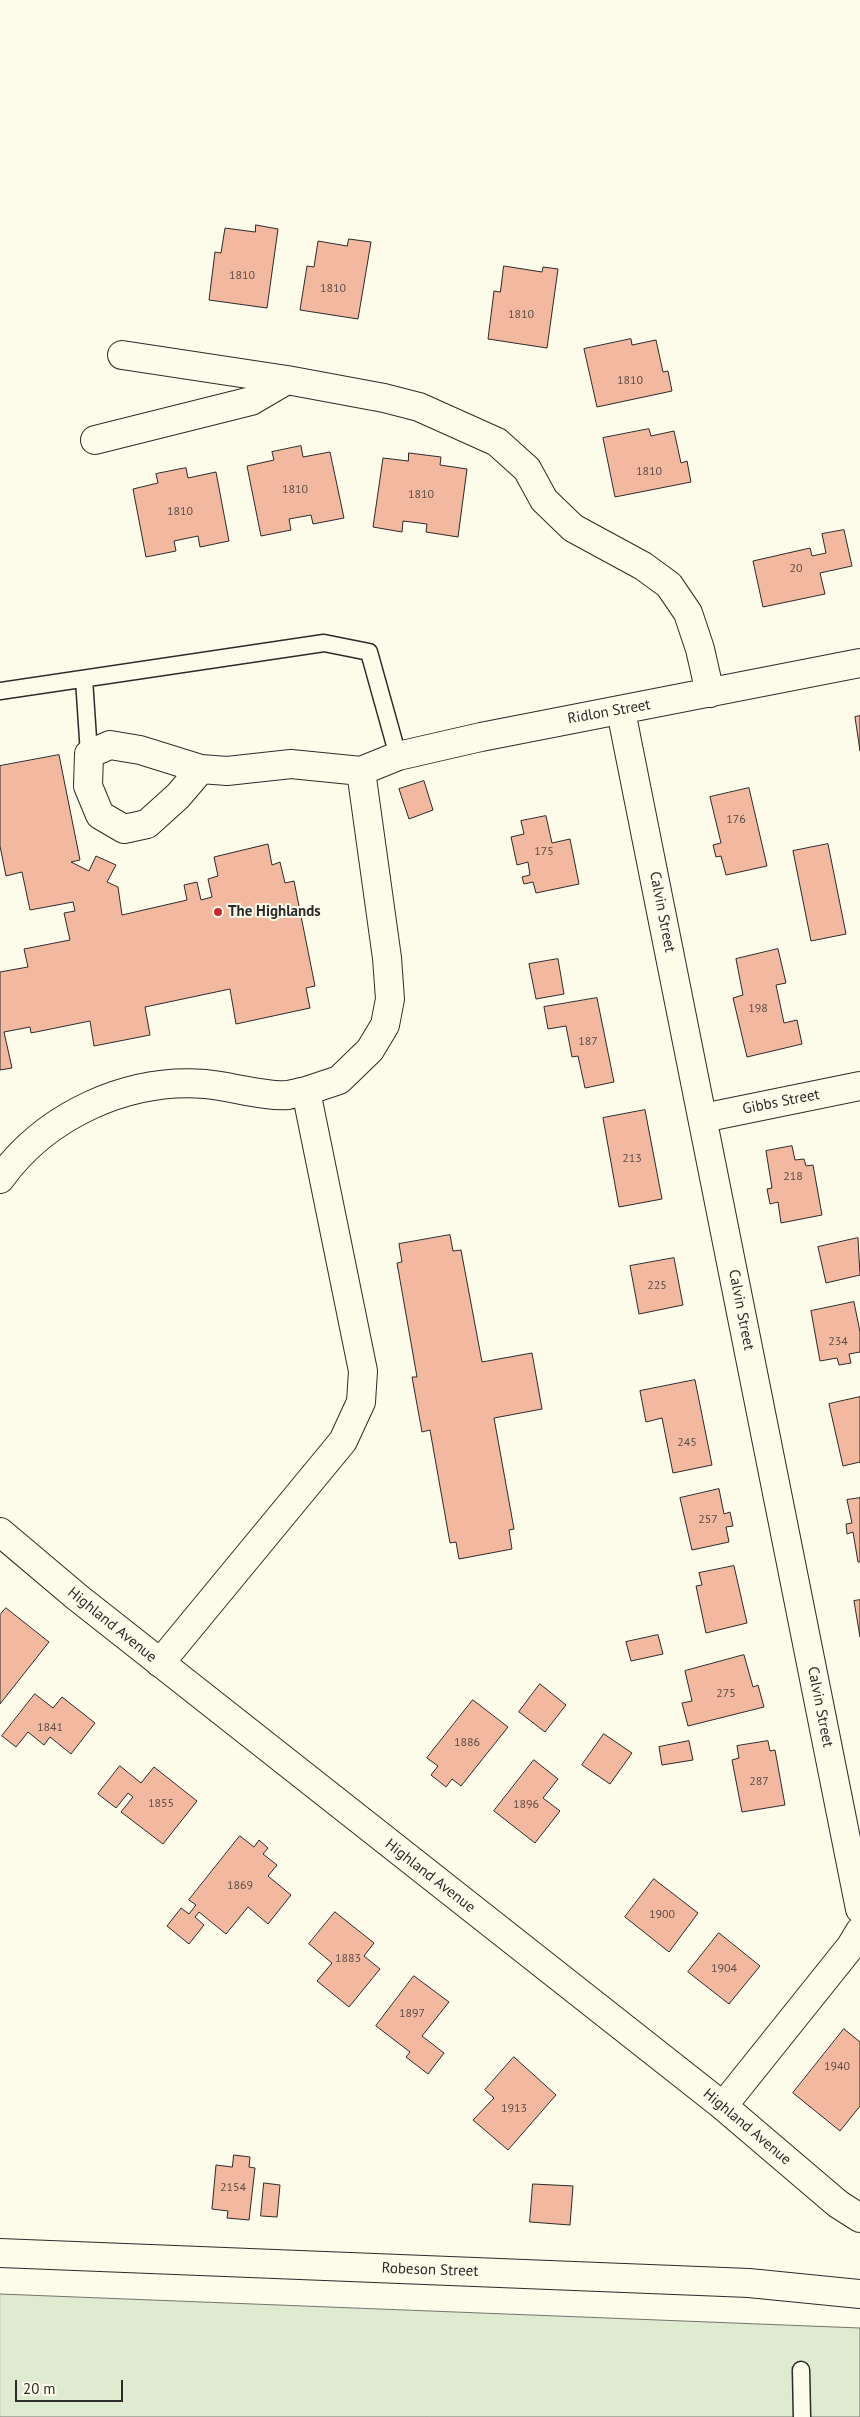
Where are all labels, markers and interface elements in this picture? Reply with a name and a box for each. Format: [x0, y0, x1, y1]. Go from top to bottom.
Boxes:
house number: 1810 [229, 269, 255, 283]
house number: 1810 [320, 282, 346, 296]
house number: 1810 [508, 308, 534, 322]
house number: 1810 [617, 374, 643, 388]
house number: 1810 [636, 465, 662, 479]
house number: 1810 [282, 483, 308, 497]
house number: 1810 [408, 488, 434, 502]
house number: 1810 [167, 505, 193, 519]
house number: 20 [789, 562, 803, 576]
street label: Ridlon Street [566, 696, 652, 728]
house number: 176 [726, 813, 746, 827]
house number: 175 [534, 845, 554, 859]
street label: Calvin Street [645, 870, 679, 954]
place label: The Highlands [228, 903, 321, 921]
marker: The Highlands [212, 906, 224, 918]
house number: 198 [748, 1002, 768, 1016]
house number: 187 [578, 1035, 598, 1049]
street label: Gibbs Street [741, 1086, 821, 1118]
house number: 213 [622, 1152, 642, 1166]
house number: 218 [783, 1170, 803, 1184]
street label: Calvin Street [724, 1268, 758, 1352]
house number: 225 [647, 1279, 667, 1293]
house number: 234 [828, 1335, 848, 1349]
house number: 245 [677, 1436, 697, 1450]
house number: 257 [698, 1513, 718, 1527]
street label: Highland Avenue [64, 1584, 160, 1666]
street label: Calvin Street [803, 1665, 837, 1749]
house number: 275 [716, 1687, 736, 1701]
house number: 1841 [37, 1721, 63, 1735]
house number: 1886 [454, 1736, 480, 1750]
house number: 287 [749, 1775, 769, 1789]
house number: 1855 [148, 1797, 174, 1811]
house number: 1896 [513, 1798, 539, 1812]
street label: Highland Avenue [381, 1835, 479, 1917]
house number: 1869 [227, 1879, 253, 1893]
house number: 1900 [649, 1908, 675, 1922]
house number: 1883 [335, 1952, 361, 1966]
house number: 1904 [711, 1962, 737, 1976]
house number: 1897 [399, 2007, 425, 2021]
house number: 1940 [824, 2060, 850, 2074]
street label: Highland Avenue [699, 2085, 795, 2169]
house number: 1913 [501, 2102, 527, 2116]
house number: 2154 [220, 2181, 246, 2195]
street label: Robeson Street [381, 2259, 479, 2281]
scale bar [18, 2370, 125, 2402]
text: 20 m [23, 2379, 56, 2398]

